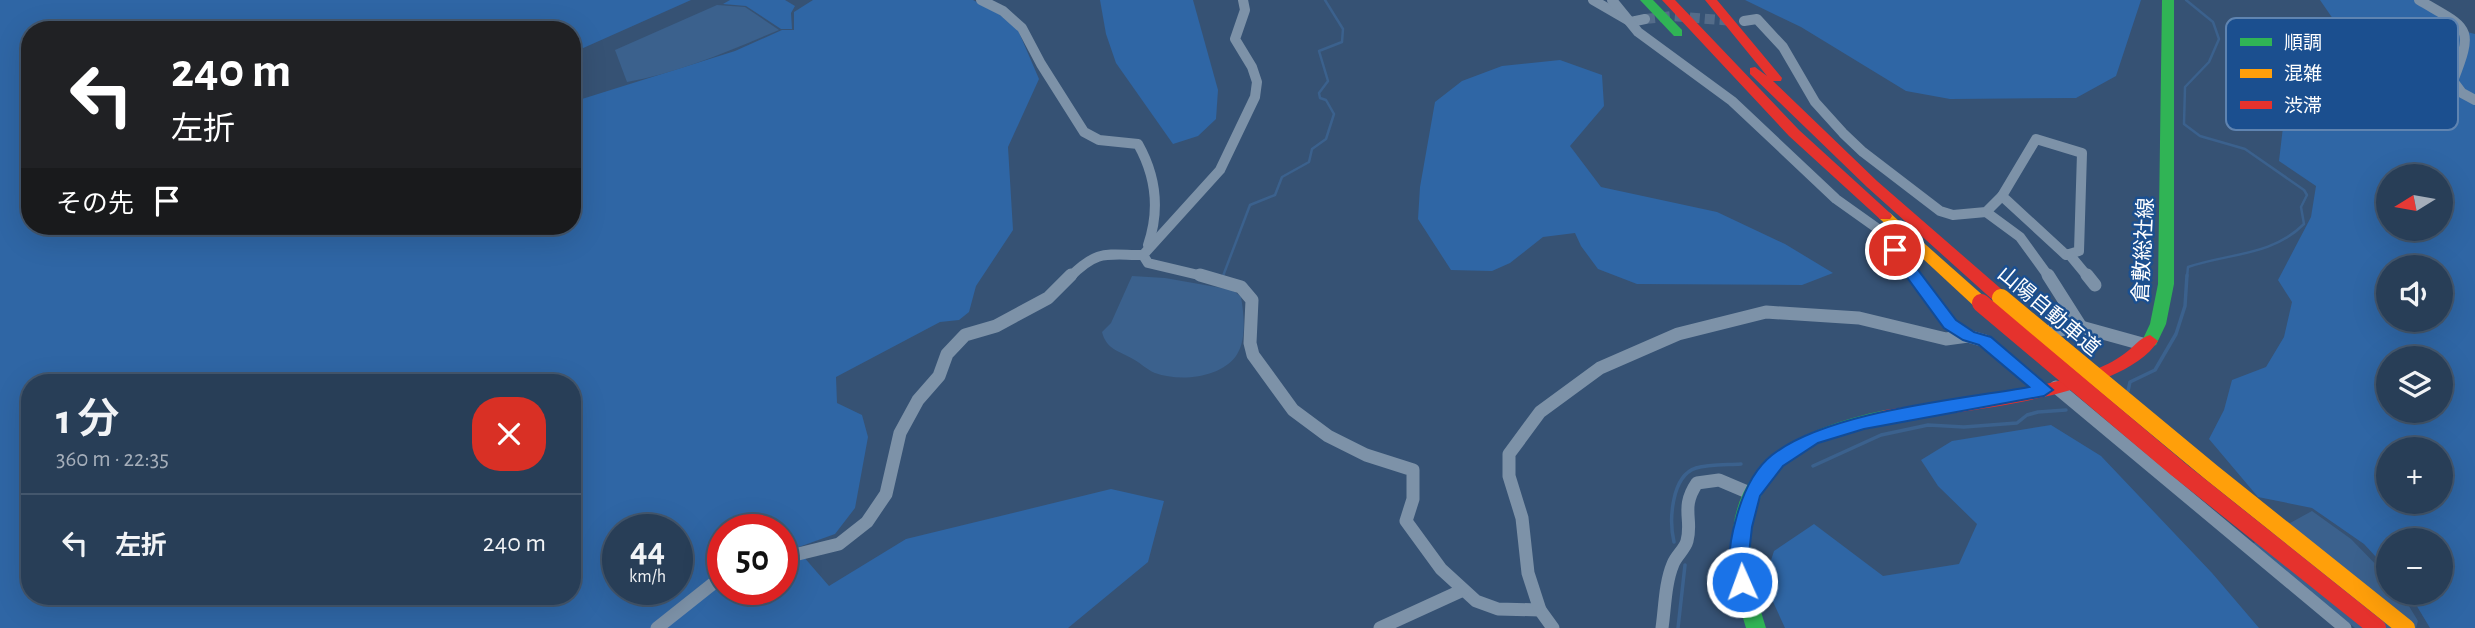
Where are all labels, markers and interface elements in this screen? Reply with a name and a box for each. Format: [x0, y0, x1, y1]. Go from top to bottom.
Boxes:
legend [2226, 18, 2458, 130]
text: 順調 [2284, 33, 2322, 53]
text: 240 m [171, 47, 291, 96]
icon: left [56, 49, 147, 140]
text: 混雑 [2284, 63, 2322, 84]
text: 渋滞 [2284, 95, 2322, 116]
text: 左折 [171, 113, 235, 145]
north arrow [2376, 164, 2454, 242]
map controls [2376, 164, 2453, 605]
icon: arrive [148, 182, 186, 220]
text: その先 [56, 191, 134, 217]
street label: 倉敷総社線 [2129, 197, 2157, 303]
pin [1865, 220, 1925, 280]
icon: arrive [1876, 231, 1914, 269]
button: sound [2376, 255, 2453, 332]
street label: 山陽自動車道 [1994, 262, 2104, 360]
button: layers [2376, 346, 2453, 423]
button: close [472, 397, 546, 471]
text: 1 分 [56, 399, 119, 441]
button: + [2376, 437, 2453, 514]
text: 360 m · 22:35 [56, 448, 169, 471]
speed limit sign: 50 [707, 514, 798, 605]
icon: left [56, 524, 94, 562]
button: − [2376, 528, 2453, 605]
text: 240 m [483, 530, 546, 556]
text: 左折 [115, 533, 167, 559]
text: 44 [630, 533, 665, 568]
position arrow [1705, 545, 1779, 619]
text: km/h [629, 568, 666, 586]

